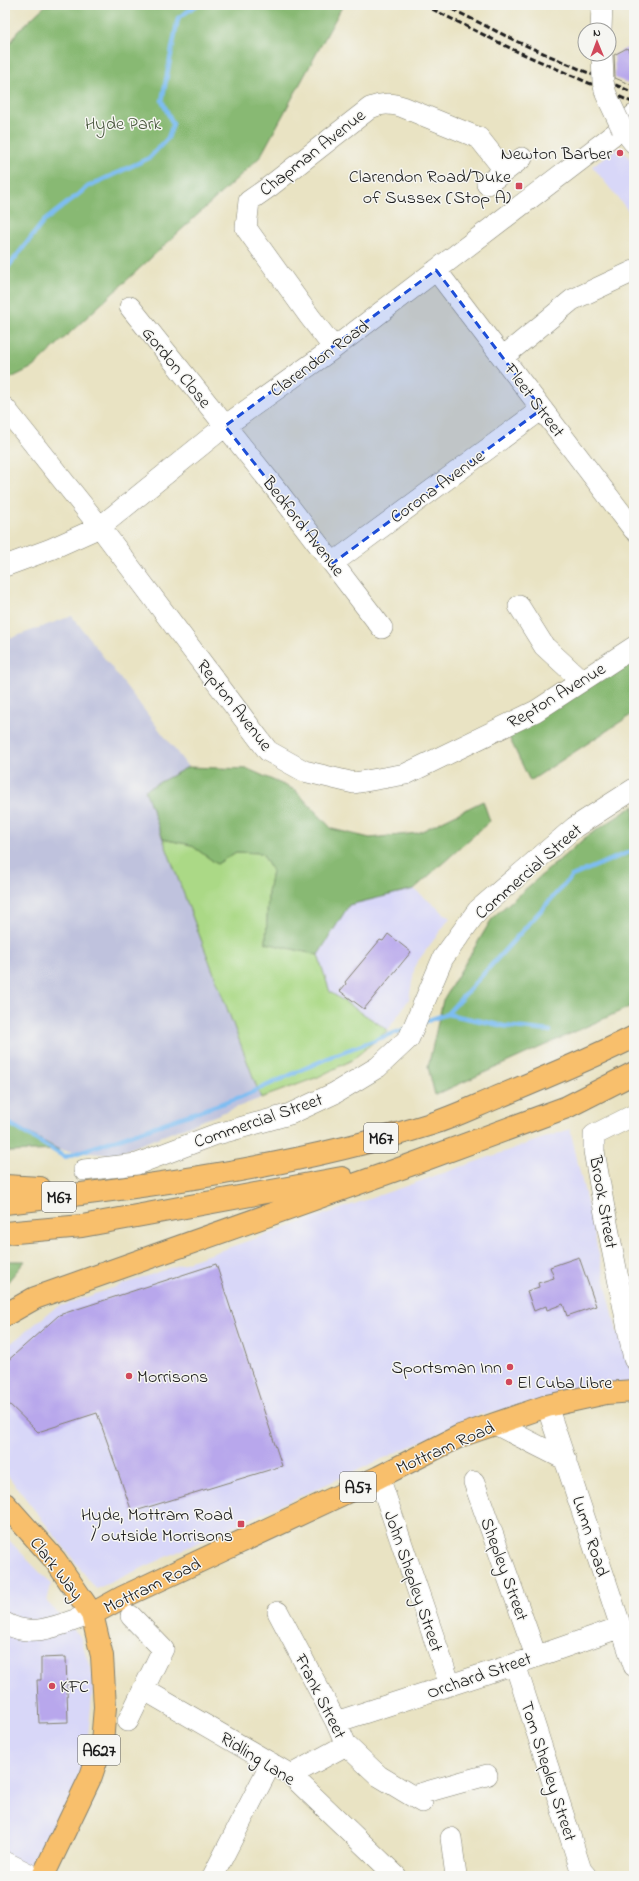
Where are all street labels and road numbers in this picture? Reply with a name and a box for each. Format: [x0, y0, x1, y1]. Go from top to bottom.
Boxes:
street label: Chapman Avenue [254, 103, 373, 203]
street label: Clarendon Road [265, 315, 375, 405]
street label: Gordon Close [134, 322, 217, 415]
street label: Fleet Street [496, 358, 570, 444]
street label: Corona Avenue [386, 444, 492, 531]
street label: Bedford Avenue [254, 471, 350, 584]
street label: Repton Avenue [189, 655, 278, 758]
street label: Repton Avenue [503, 657, 612, 736]
street label: Commercial Street [470, 819, 589, 926]
street label: Commercial Street [191, 1088, 327, 1156]
road number: M67 [364, 1123, 398, 1153]
street label: Brook Street [581, 1153, 623, 1251]
road number: M67 [42, 1182, 76, 1212]
street label: Mottram Road [392, 1416, 499, 1482]
road number: A57 [340, 1472, 376, 1502]
street label: Lumn Road [564, 1493, 614, 1580]
street label: John Shepley Street [376, 1507, 448, 1656]
street label: Shepley Street [472, 1514, 534, 1625]
street label: Clark Way [22, 1532, 89, 1607]
street label: Mottram Road [100, 1552, 206, 1622]
street label: Orchard Street [424, 1647, 536, 1707]
street label: Frank Street [286, 1649, 352, 1744]
street label: Tom Shepley Street [512, 1698, 582, 1845]
street label: Ridling Lane [214, 1726, 300, 1794]
road number: A627 [78, 1735, 120, 1765]

